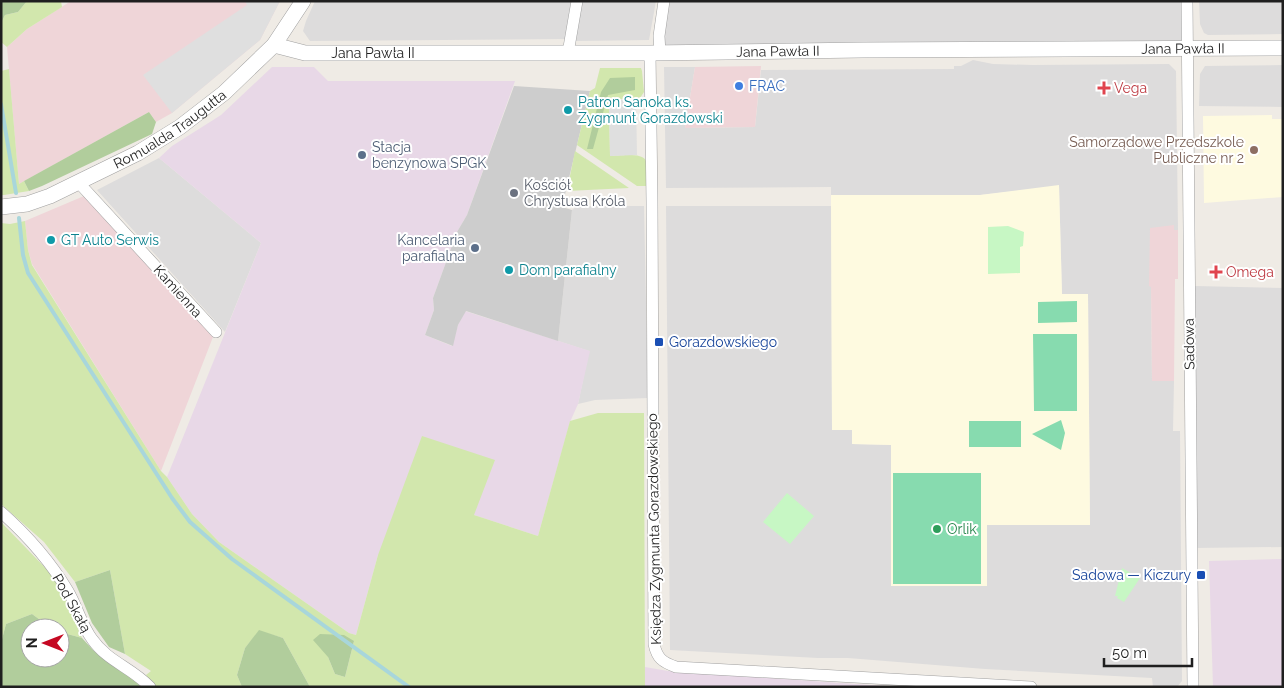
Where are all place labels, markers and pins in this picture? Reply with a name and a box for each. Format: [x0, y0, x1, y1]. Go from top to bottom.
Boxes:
place label: FRAC [749, 78, 785, 94]
marker: FRAC [733, 80, 745, 92]
place label: Vega [1114, 80, 1147, 96]
marker: Vega [1098, 82, 1110, 94]
place label: Patron Sanoka ks. Zygmunt Gorazdowski [578, 94, 723, 126]
marker: Patron Sanoka ks. Zygmunt Gorazdowski [562, 104, 574, 116]
place label: Samorządowe Przedszkole Publiczne nr 2 [1069, 134, 1244, 166]
place label: Stacja benzynowa SPGK [372, 139, 486, 171]
marker: Samorządowe Przedszkole Publiczne nr 2 [1248, 144, 1260, 156]
marker: Stacja benzynowa SPGK [356, 149, 368, 161]
place label: Kościół Chrystusa Króla [524, 177, 625, 209]
marker: Kościół Chrystusa Króla [508, 187, 520, 199]
place label: GT Auto Serwis [61, 232, 159, 248]
place label: Kancelaria parafialna [397, 232, 465, 264]
marker: GT Auto Serwis [45, 234, 57, 246]
marker: Kancelaria parafialna [469, 242, 481, 254]
place label: Dom parafialny [519, 262, 617, 278]
marker: Dom parafialny [503, 264, 515, 276]
place label: Omega [1226, 264, 1274, 280]
marker: Omega [1210, 266, 1222, 278]
place label: Gorazdowskiego [669, 334, 777, 350]
marker: Gorazdowskiego [653, 336, 665, 348]
place label: Orlik [947, 521, 977, 537]
marker: Orlik [931, 523, 943, 535]
place label: Sadowa — Kiczury [1072, 567, 1191, 583]
marker: Sadowa — Kiczury [1195, 569, 1207, 581]

